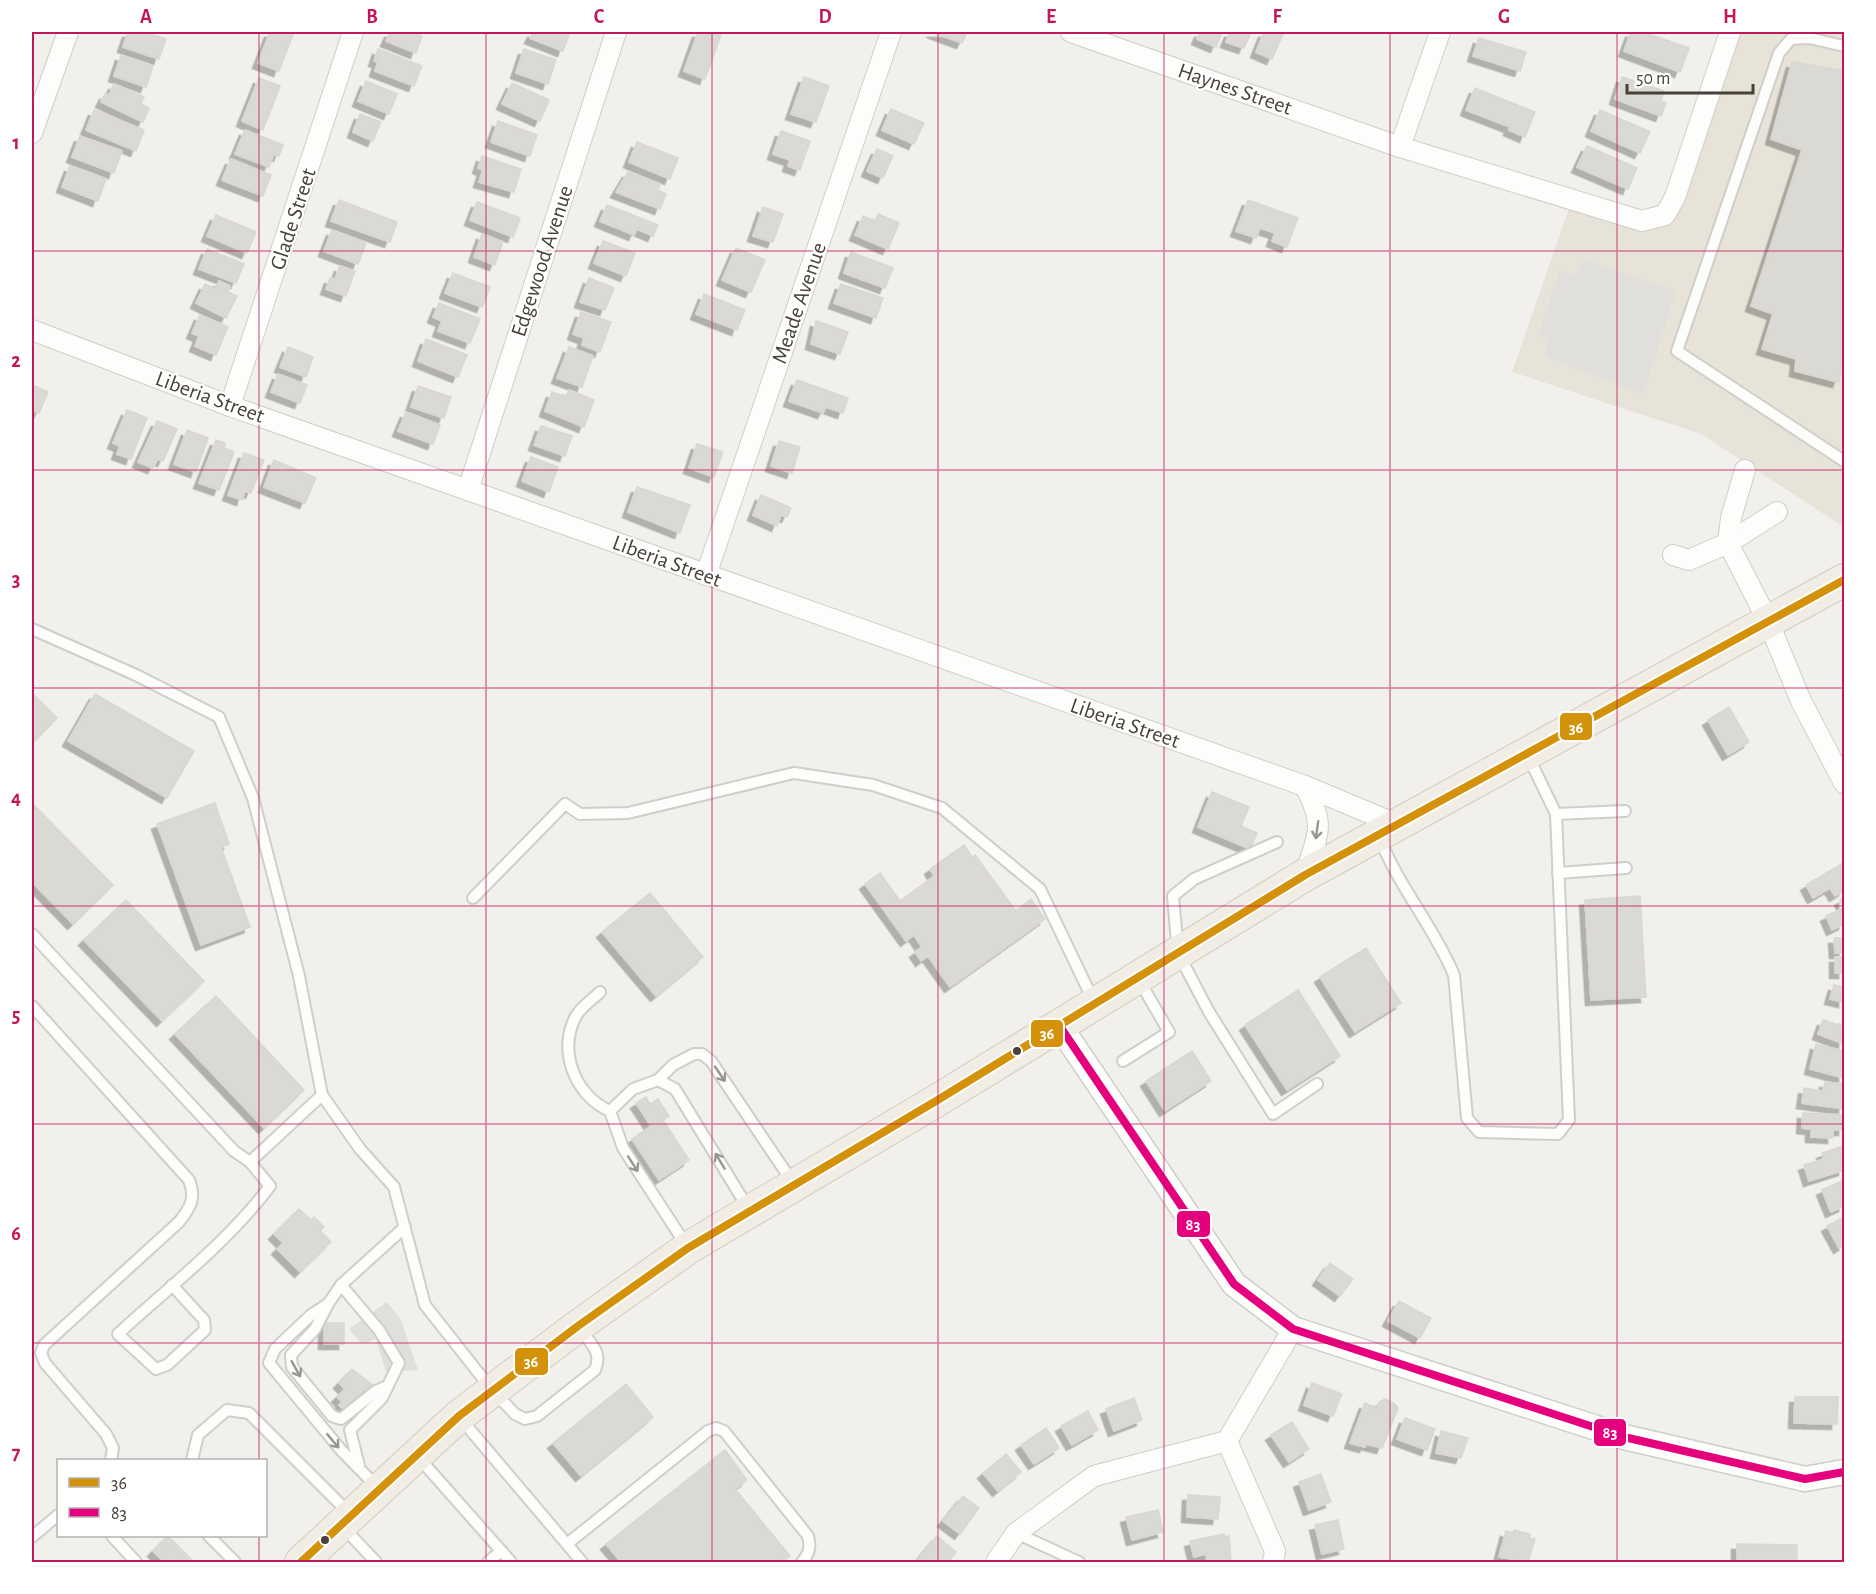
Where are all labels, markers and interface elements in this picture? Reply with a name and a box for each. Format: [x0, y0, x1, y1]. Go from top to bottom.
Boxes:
text: A [140, 7, 152, 27]
text: B [366, 7, 378, 27]
text: C [594, 7, 605, 27]
text: D [818, 7, 832, 27]
text: E [1046, 7, 1056, 27]
text: F [1272, 7, 1282, 27]
text: G [1498, 7, 1510, 27]
text: H [1723, 7, 1737, 27]
scale bar [1627, 57, 1753, 95]
street label: Haynes Street [1175, 59, 1295, 119]
text: 50 m [1636, 70, 1670, 88]
text: 1 [12, 133, 20, 153]
street label: Glade Street [266, 165, 320, 273]
street label: Edgewood Avenue [507, 183, 577, 339]
street label: Meade Avenue [768, 240, 830, 366]
text: 2 [11, 351, 21, 371]
street label: Liberia Street [153, 367, 267, 427]
street label: Liberia Street [610, 531, 724, 591]
text: 3 [12, 570, 20, 590]
street label: Liberia Street [1068, 694, 1182, 752]
line badge: 36 [1559, 712, 1593, 741]
text: 36 [1569, 720, 1584, 736]
text: 4 [11, 788, 21, 808]
one-way arrow [1311, 820, 1322, 839]
text: 5 [12, 1006, 20, 1026]
line badge: 36 [1030, 1019, 1064, 1048]
text: 36 [1040, 1026, 1055, 1042]
unlabelled marker [1011, 1045, 1023, 1057]
one-way arrow [714, 1065, 726, 1082]
one-way arrow [714, 1153, 726, 1170]
one-way arrow [627, 1155, 639, 1172]
line badge: 83 [1176, 1210, 1211, 1238]
text: 83 [1186, 1217, 1200, 1233]
text: 6 [11, 1224, 21, 1244]
line badge: 36 [514, 1347, 549, 1376]
text: 36 [524, 1354, 539, 1370]
one-way arrow [290, 1360, 302, 1377]
line badge: 83 [1593, 1418, 1627, 1447]
text: 83 [1603, 1425, 1617, 1441]
one-way arrow [327, 1433, 340, 1449]
text: 7 [12, 1443, 21, 1463]
legend [57, 1459, 267, 1537]
text: 36 [111, 1475, 127, 1493]
text: 83 [111, 1505, 127, 1523]
unlabelled marker [319, 1534, 331, 1546]

